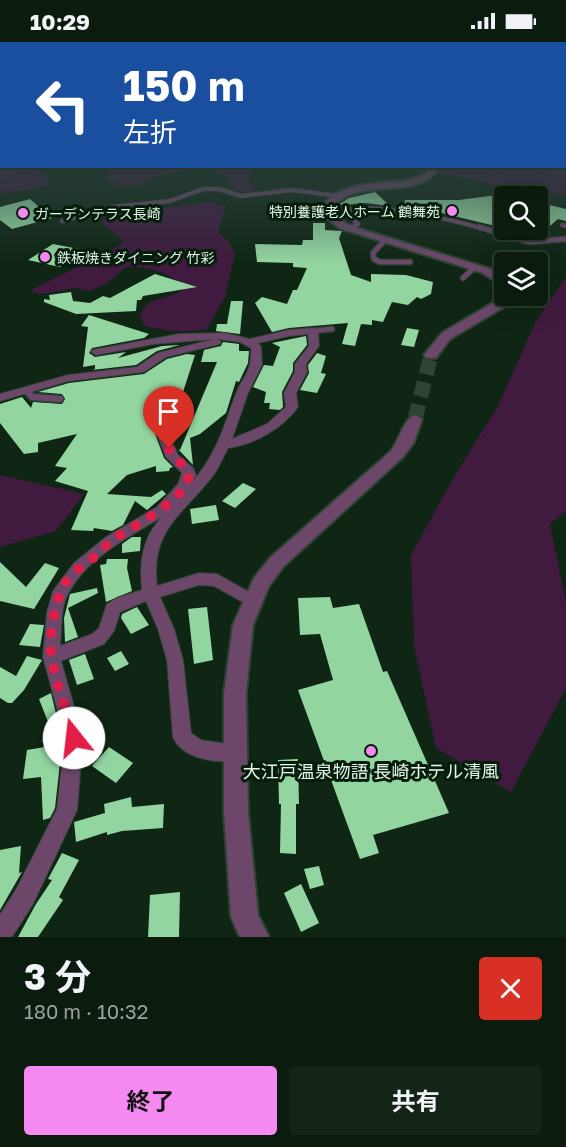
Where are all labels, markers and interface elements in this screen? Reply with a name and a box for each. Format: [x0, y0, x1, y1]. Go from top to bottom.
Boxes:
text: 10:29 [30, 8, 90, 35]
text: 150 m [123, 60, 245, 110]
icon: left [24, 66, 102, 144]
text: 左折 [123, 116, 177, 148]
map controls [494, 186, 548, 306]
button: search [494, 186, 548, 240]
place label: 特別養護老人ホーム 鶴舞苑 [269, 203, 440, 220]
marker: 特別養護老人ホーム 鶴舞苑 [445, 204, 459, 218]
place label: ガーデンテラス長崎 [35, 205, 161, 222]
marker: ガーデンテラス長崎 [16, 206, 30, 220]
place label: 鉄板焼きダイニング 竹彩 [57, 249, 215, 266]
marker: 鉄板焼きダイニング 竹彩 [38, 250, 52, 264]
button: layers [494, 252, 548, 306]
pin [143, 386, 194, 448]
icon: arrive [152, 395, 185, 428]
position arrow [42, 706, 106, 770]
marker: 大江戸温泉物語 長崎ホテル清風 [364, 744, 378, 758]
place label: 大江戸温泉物語 長崎ホテル清風 [243, 760, 499, 782]
text: 3 分 [24, 955, 91, 998]
button: close [479, 957, 542, 1020]
text: 180 m · 10:32 [24, 999, 148, 1023]
button: 終了 [24, 1066, 277, 1135]
button: 共有 [289, 1066, 542, 1135]

